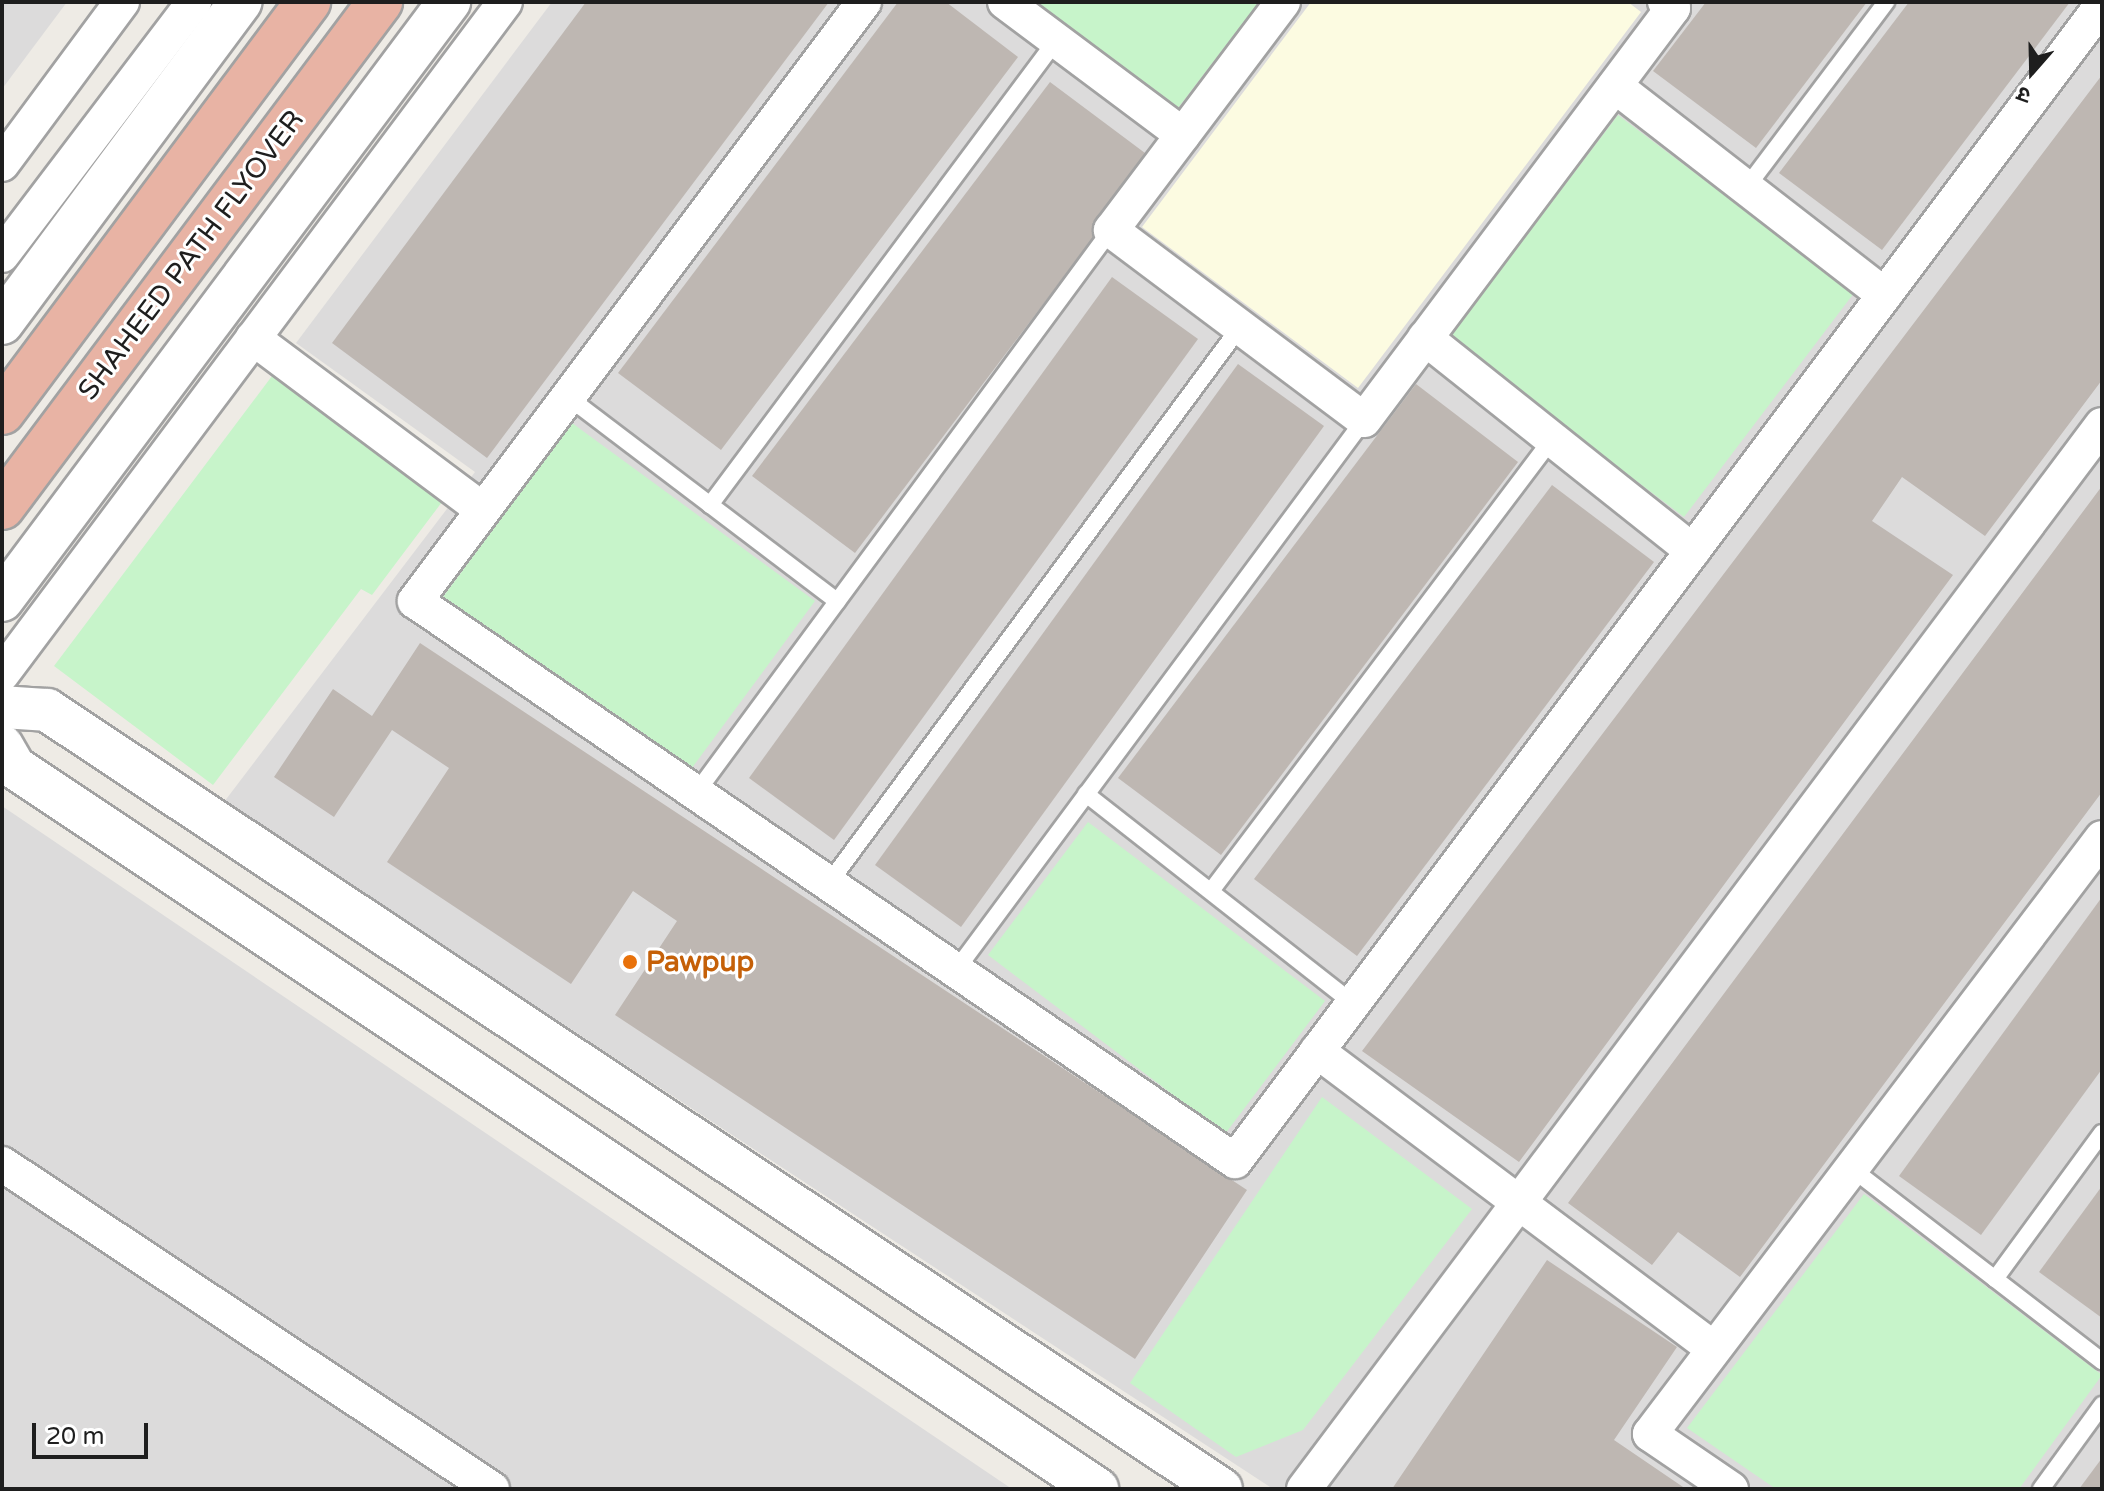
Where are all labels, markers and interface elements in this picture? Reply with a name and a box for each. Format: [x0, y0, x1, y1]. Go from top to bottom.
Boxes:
north arrow [1992, 32, 2072, 112]
text: उ [2013, 80, 2034, 109]
street label: SHAHEED PATH FLYOVER [71, 104, 311, 406]
place label: Pawpup [646, 945, 754, 979]
marker: Pawpup [621, 953, 639, 971]
scale bar [36, 1407, 152, 1457]
text: 20 m [46, 1422, 104, 1451]

